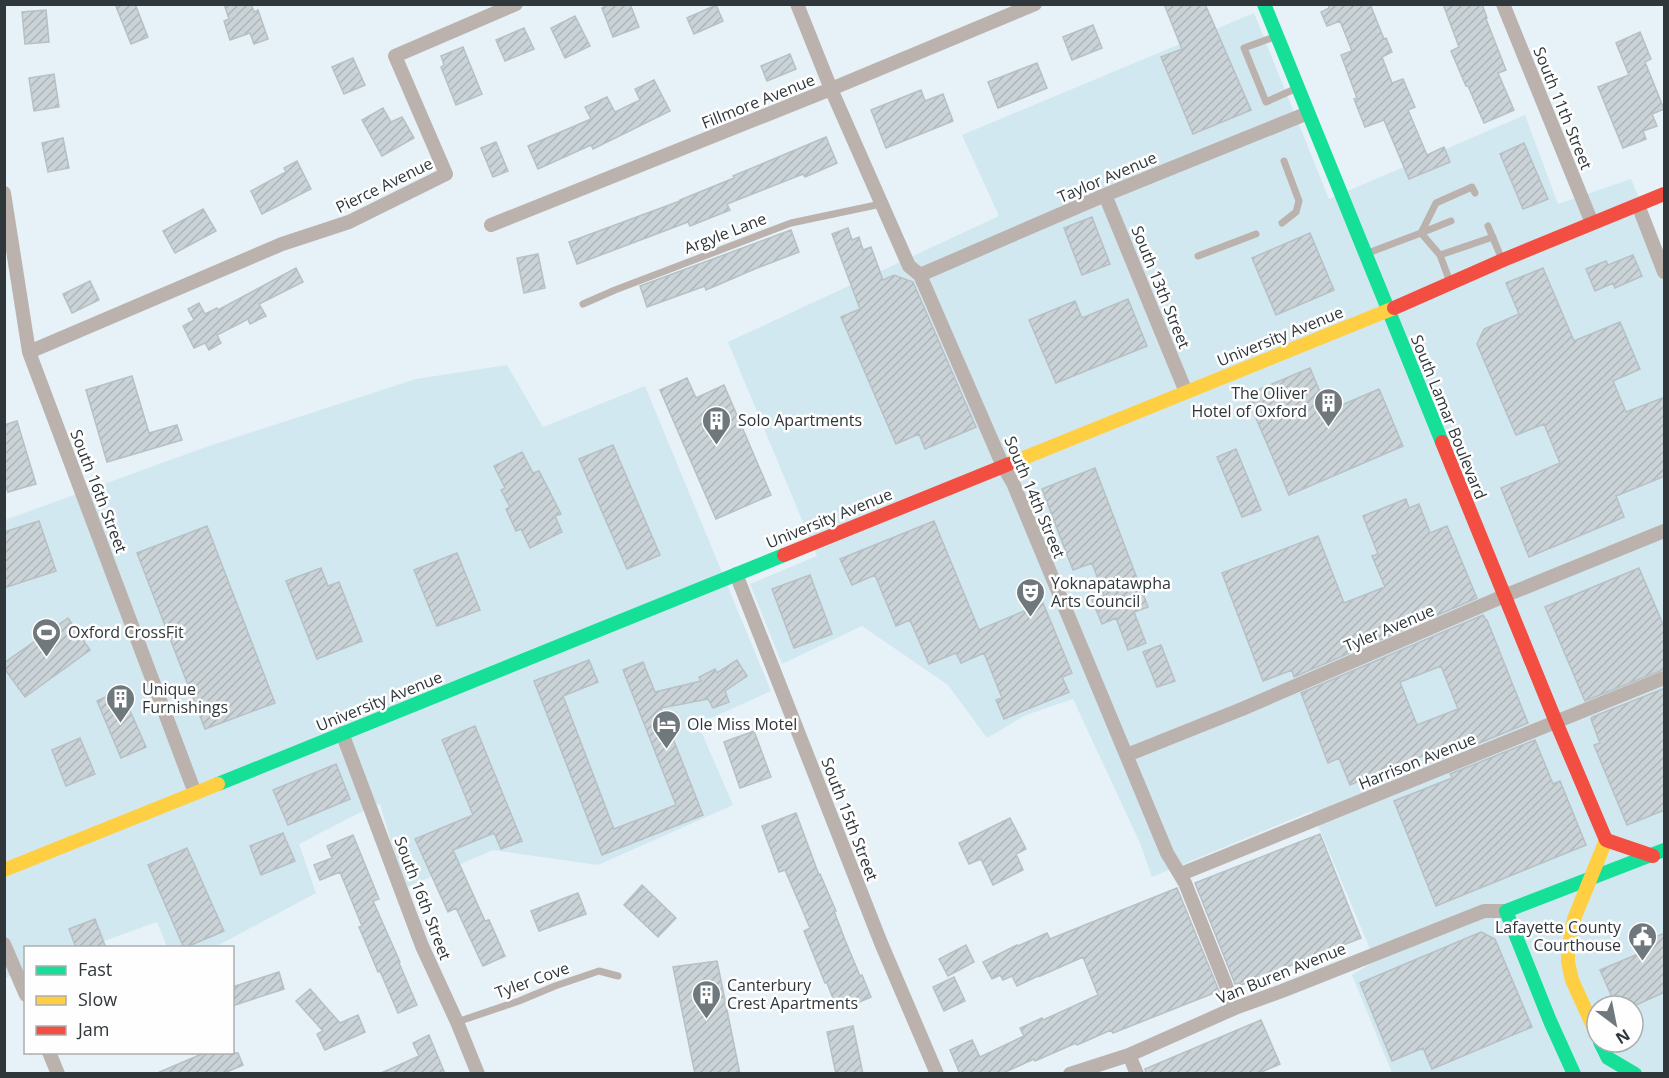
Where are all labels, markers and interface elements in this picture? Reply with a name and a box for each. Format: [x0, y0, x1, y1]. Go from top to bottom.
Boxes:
street label: South 11th Street [1528, 43, 1598, 173]
street label: Fillmore Avenue [698, 68, 818, 134]
street label: Taylor Avenue [1054, 146, 1160, 208]
street label: Pierce Avenue [332, 152, 436, 218]
street label: Argyle Lane [681, 207, 769, 259]
street label: South 13th Street [1126, 222, 1196, 352]
street label: University Avenue [1214, 301, 1346, 371]
street label: South Lamar Boulevard [1406, 332, 1492, 502]
place label: The Oliver Hotel of Oxford [1191, 382, 1307, 422]
building icon: The Oliver Hotel of Oxford [1312, 386, 1344, 428]
building icon: Solo Apartments [701, 404, 733, 446]
place label: Solo Apartments [738, 409, 862, 431]
street label: South 16th Street [65, 426, 133, 556]
street label: South 14th Street [999, 433, 1071, 562]
street label: University Avenue [763, 483, 895, 553]
place label: Yoknapatawpha Arts Council [1051, 572, 1171, 612]
theatre icon: Yoknapatawpha Arts Council [1014, 576, 1046, 618]
street label: Tyler Avenue [1340, 599, 1438, 657]
sports icon: Oxford CrossFit [31, 616, 63, 658]
place label: Oxford CrossFit [68, 621, 184, 643]
street label: University Avenue [313, 666, 445, 736]
place label: Unique Furnishings [142, 678, 228, 718]
building icon: Unique Furnishings [105, 682, 137, 724]
hotel icon: Ole Miss Motel [650, 708, 682, 750]
place label: Ole Miss Motel [687, 713, 797, 735]
street label: Harrison Avenue [1355, 727, 1479, 795]
street label: South 15th Street [816, 754, 884, 884]
street label: South 16th Street [389, 833, 457, 963]
place label: Lafayette County Courthouse [1495, 916, 1622, 956]
public building icon: Lafayette County Courthouse [1626, 920, 1658, 962]
street label: Van Buren Avenue [1213, 937, 1349, 1009]
legend [24, 946, 234, 1054]
street label: Tyler Cove [492, 956, 572, 1004]
text: Fast [78, 957, 112, 981]
place label: Canterbury Crest Apartments [727, 974, 858, 1014]
building icon: Canterbury Crest Apartments [690, 978, 722, 1020]
text: Slow [78, 987, 117, 1011]
north arrow [1585, 994, 1645, 1054]
text: Jam [76, 1017, 110, 1041]
text: N [1612, 1024, 1634, 1049]

